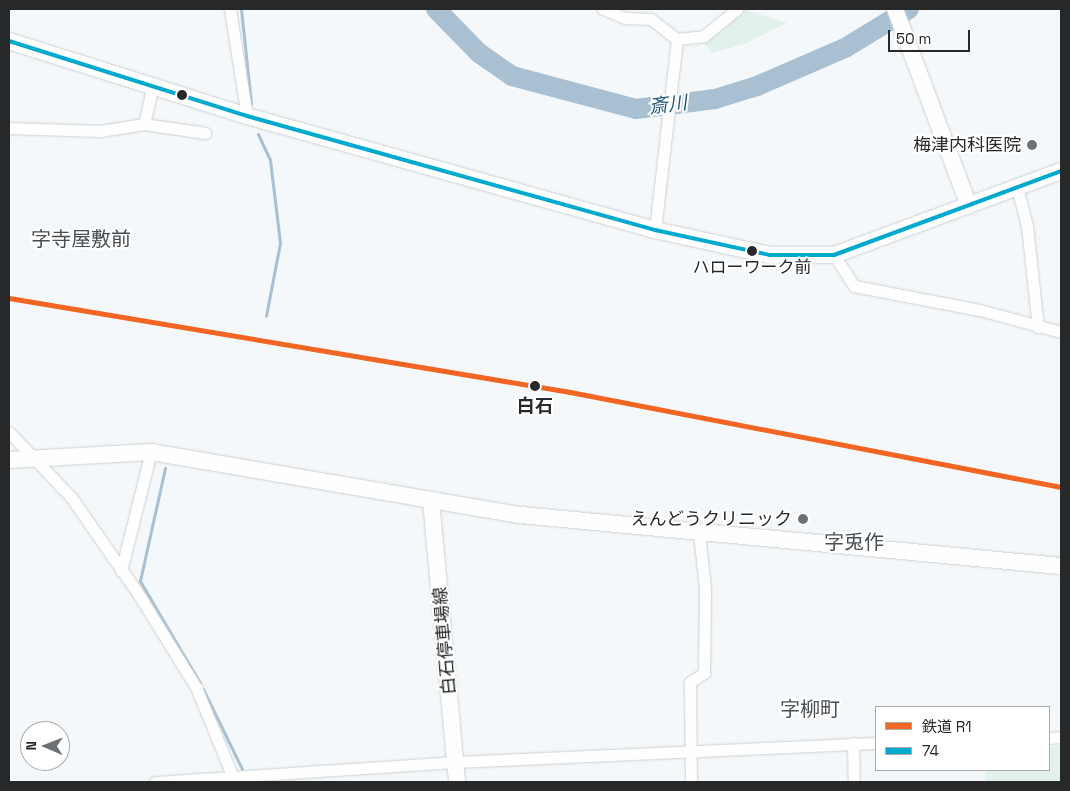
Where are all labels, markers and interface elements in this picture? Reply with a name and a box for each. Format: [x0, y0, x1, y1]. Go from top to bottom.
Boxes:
scale bar [890, 20, 972, 52]
text: 50 m [896, 29, 931, 48]
unlabelled marker [177, 90, 187, 100]
water label: 斎川 [648, 91, 688, 119]
place label: 梅津内科医院 [913, 134, 1021, 156]
marker: 梅津内科医院 [1025, 138, 1039, 152]
district label: 字寺屋敷前 [31, 227, 131, 251]
marker: ハローワーク前 [747, 246, 757, 256]
place label: ハローワーク前 [693, 258, 811, 278]
marker: 白石 [528, 379, 542, 393]
place label: 白石 [517, 395, 553, 417]
place label: えんどうクリニック [630, 508, 792, 530]
marker: えんどうクリニック [796, 512, 810, 526]
district label: 字兎作 [824, 530, 884, 554]
street label: 白石停車場線 [430, 586, 460, 696]
district label: 字柳町 [780, 697, 840, 721]
legend [875, 706, 1050, 771]
text: 鉄道 R1 [922, 717, 972, 736]
north arrow [20, 721, 70, 771]
text: N [22, 741, 40, 751]
text: 74 [922, 741, 939, 760]

